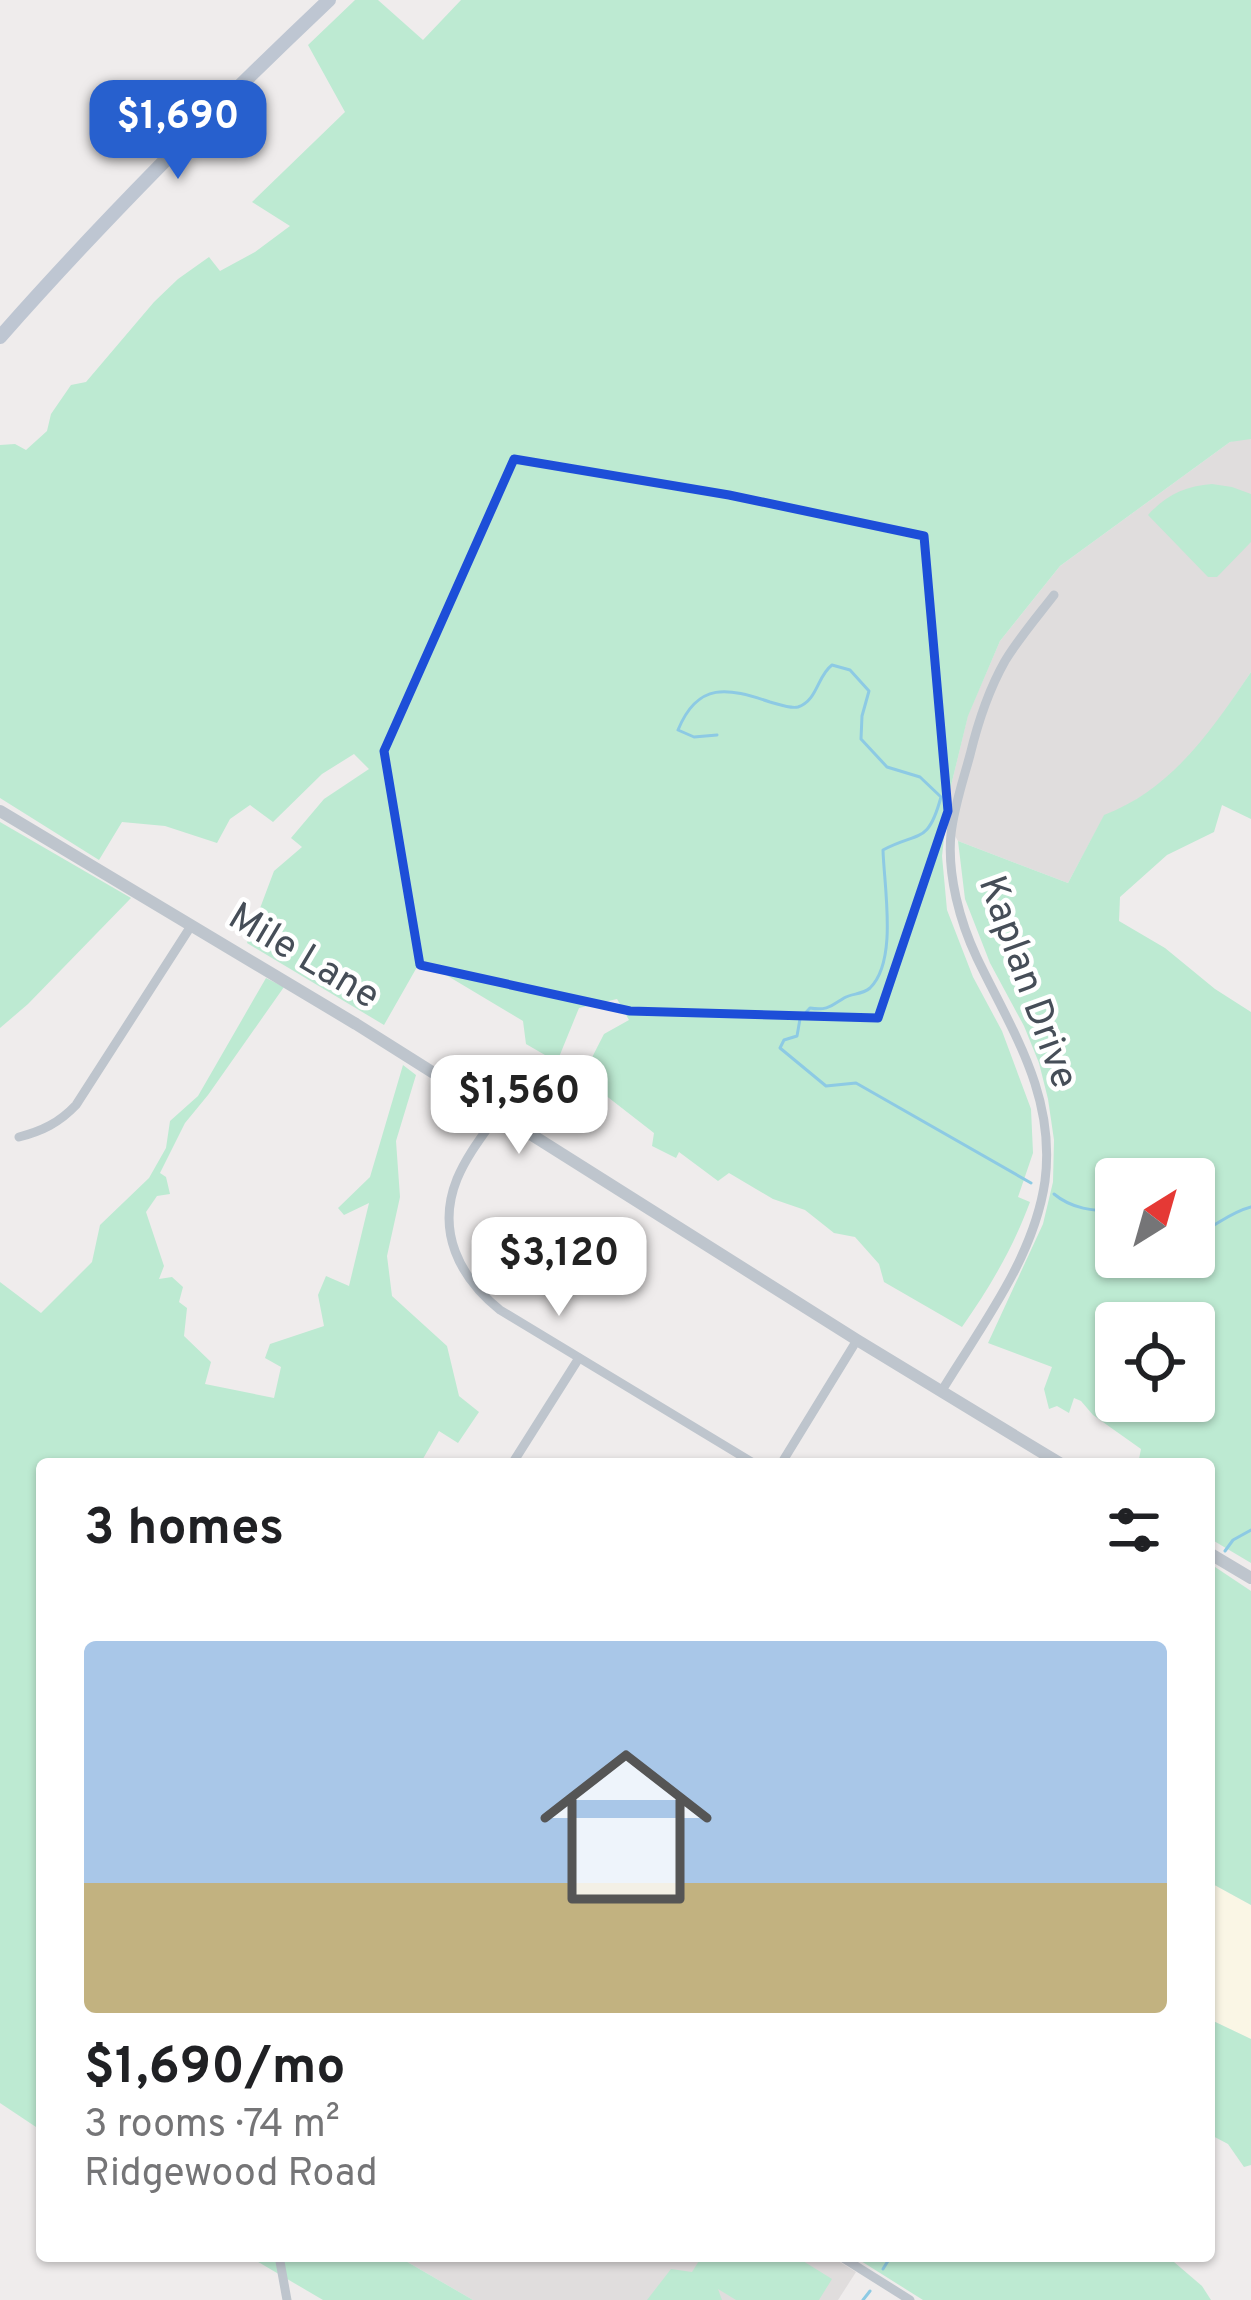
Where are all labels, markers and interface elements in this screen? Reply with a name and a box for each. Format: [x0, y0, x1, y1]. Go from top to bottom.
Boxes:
pin: $1,690 [80, 80, 276, 182]
text: $1,690 [116, 94, 240, 143]
street label: Kaplan Drive [965, 870, 1087, 1096]
street label: Mile Lane [218, 894, 388, 1022]
pin: $1,560 [421, 1055, 617, 1157]
text: $1,560 [458, 1069, 580, 1118]
north arrow [1095, 1158, 1215, 1278]
map controls [1095, 1158, 1215, 1422]
pin: $3,120 [461, 1217, 657, 1319]
text: $3,120 [499, 1231, 619, 1280]
button: locate [1095, 1302, 1215, 1422]
icon: filters [1101, 1497, 1167, 1563]
text: 3 homes [84, 1498, 284, 1563]
icon: home [518, 1719, 734, 1935]
text: $1,690/mo [84, 2037, 345, 2102]
text: 3 rooms · 74 m² [84, 2102, 340, 2151]
text: Ridgewood Road [84, 2151, 378, 2200]

